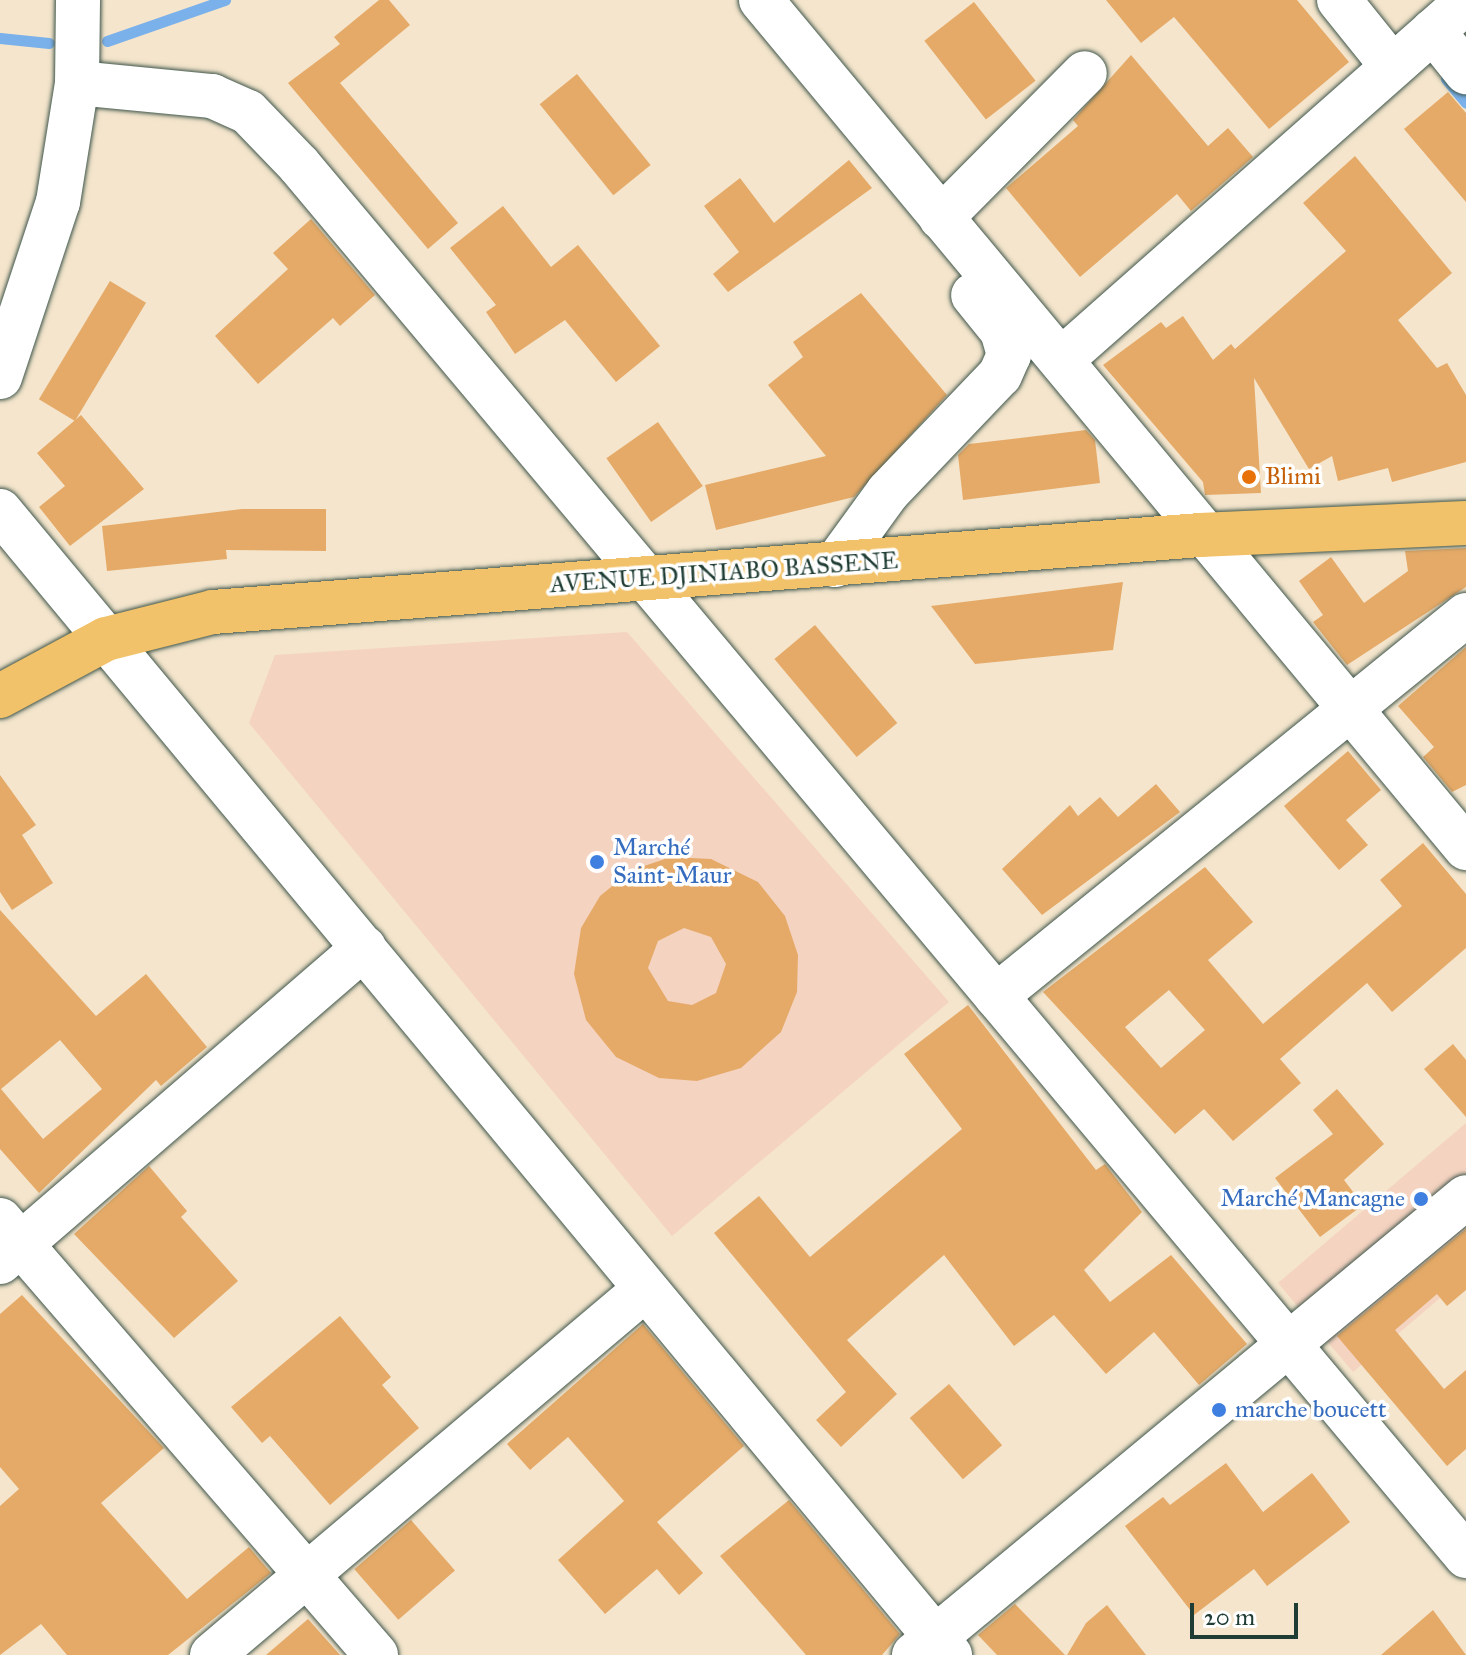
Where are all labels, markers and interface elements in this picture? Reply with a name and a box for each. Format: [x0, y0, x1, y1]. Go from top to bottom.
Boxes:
place label: Blimi [1265, 463, 1321, 491]
marker: Blimi [1240, 468, 1258, 486]
street label: AVENUE DJINIABO BASSENE [549, 546, 899, 600]
place label: Marché Saint-Maur [613, 834, 731, 890]
marker: Marché Saint-Maur [588, 853, 606, 871]
place label: Marché Mancagne [1220, 1185, 1405, 1213]
marker: Marché Mancagne [1412, 1190, 1430, 1208]
place label: marche boucett [1235, 1396, 1387, 1424]
marker: marche boucett [1210, 1401, 1228, 1419]
scale bar [1194, 1587, 1302, 1637]
text: 20 m [1204, 1602, 1255, 1632]

